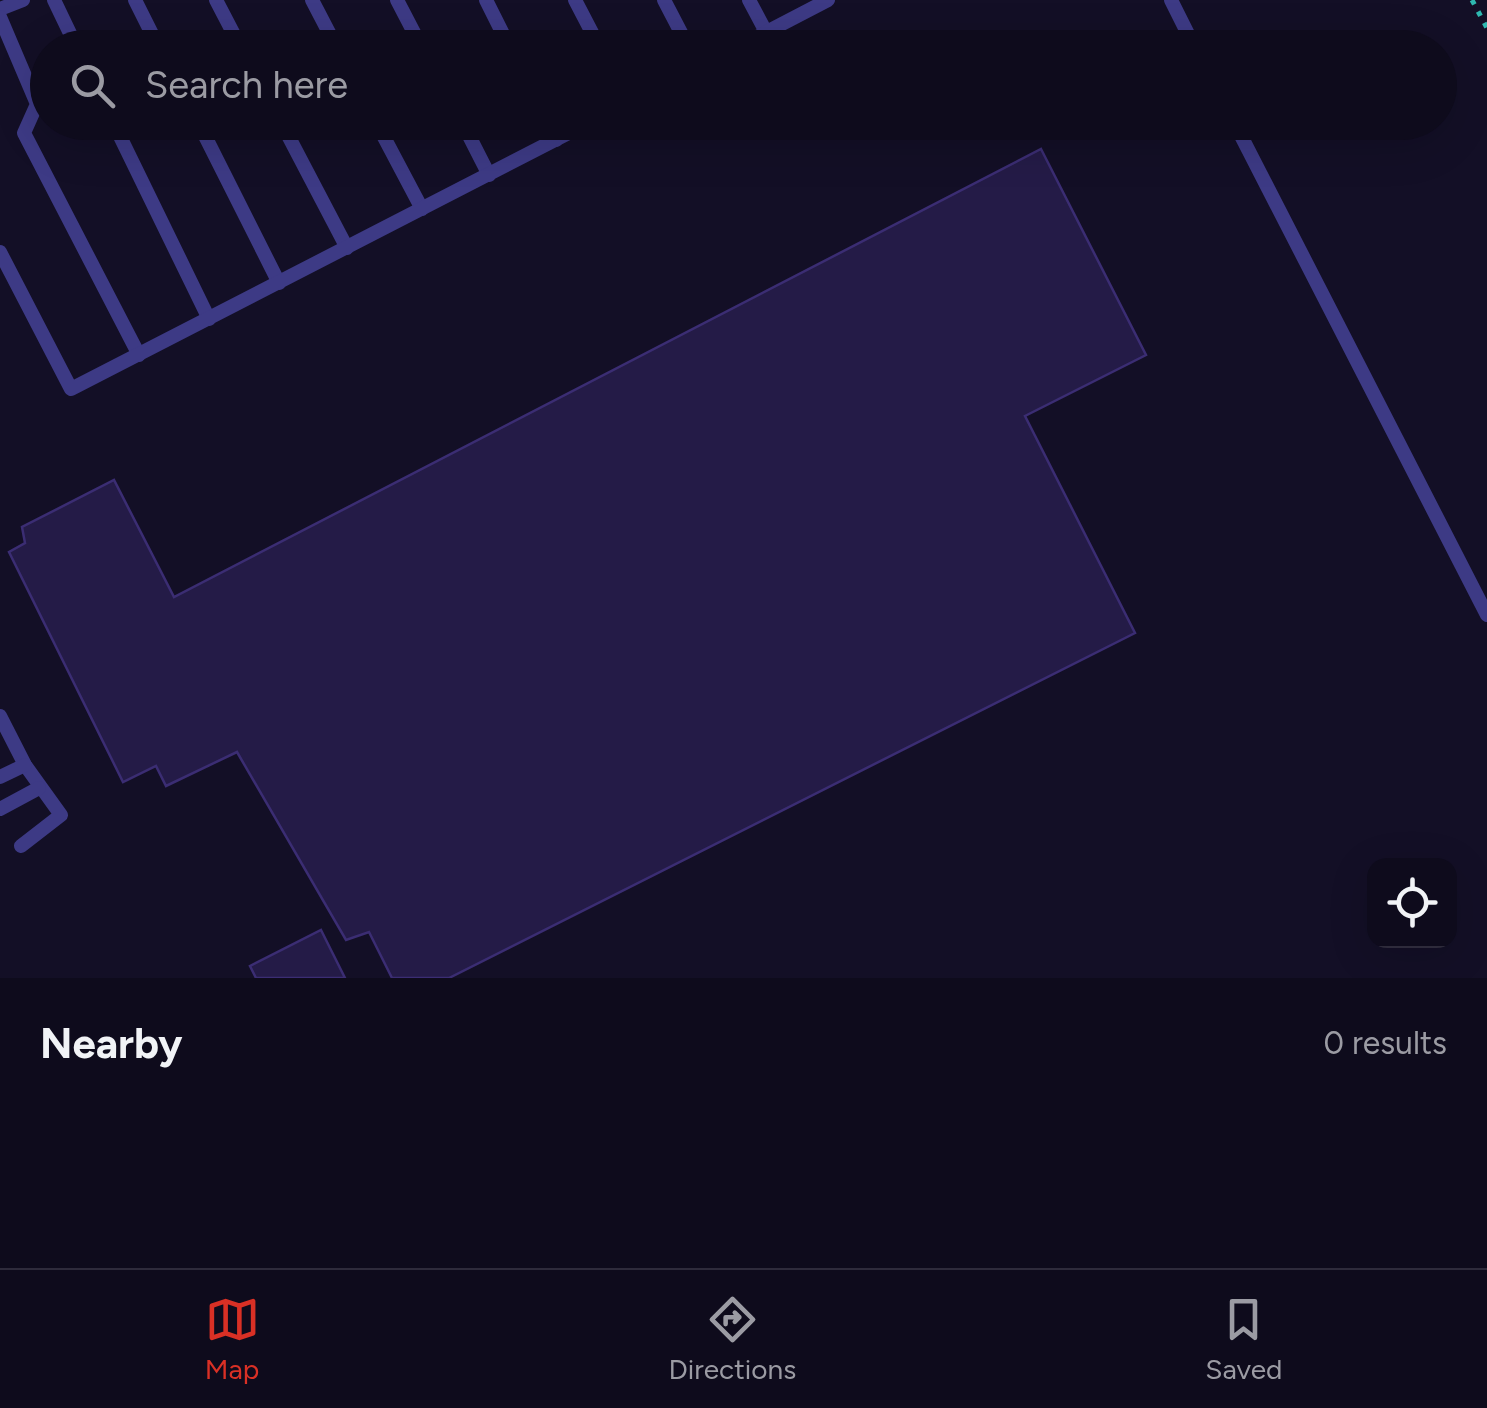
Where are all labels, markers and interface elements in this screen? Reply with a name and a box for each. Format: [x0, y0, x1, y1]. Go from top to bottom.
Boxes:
search box [30, 30, 1457, 140]
icon: search [65, 58, 120, 113]
text: Search here [145, 62, 348, 108]
map controls [1367, 858, 1457, 948]
button: locate [1367, 858, 1457, 948]
text: Nearby [40, 1018, 182, 1069]
text: 0 results [1323, 1024, 1447, 1062]
tab: Map [205, 1292, 260, 1386]
tab: Directions [669, 1292, 796, 1386]
tab: Saved [1205, 1292, 1282, 1386]

